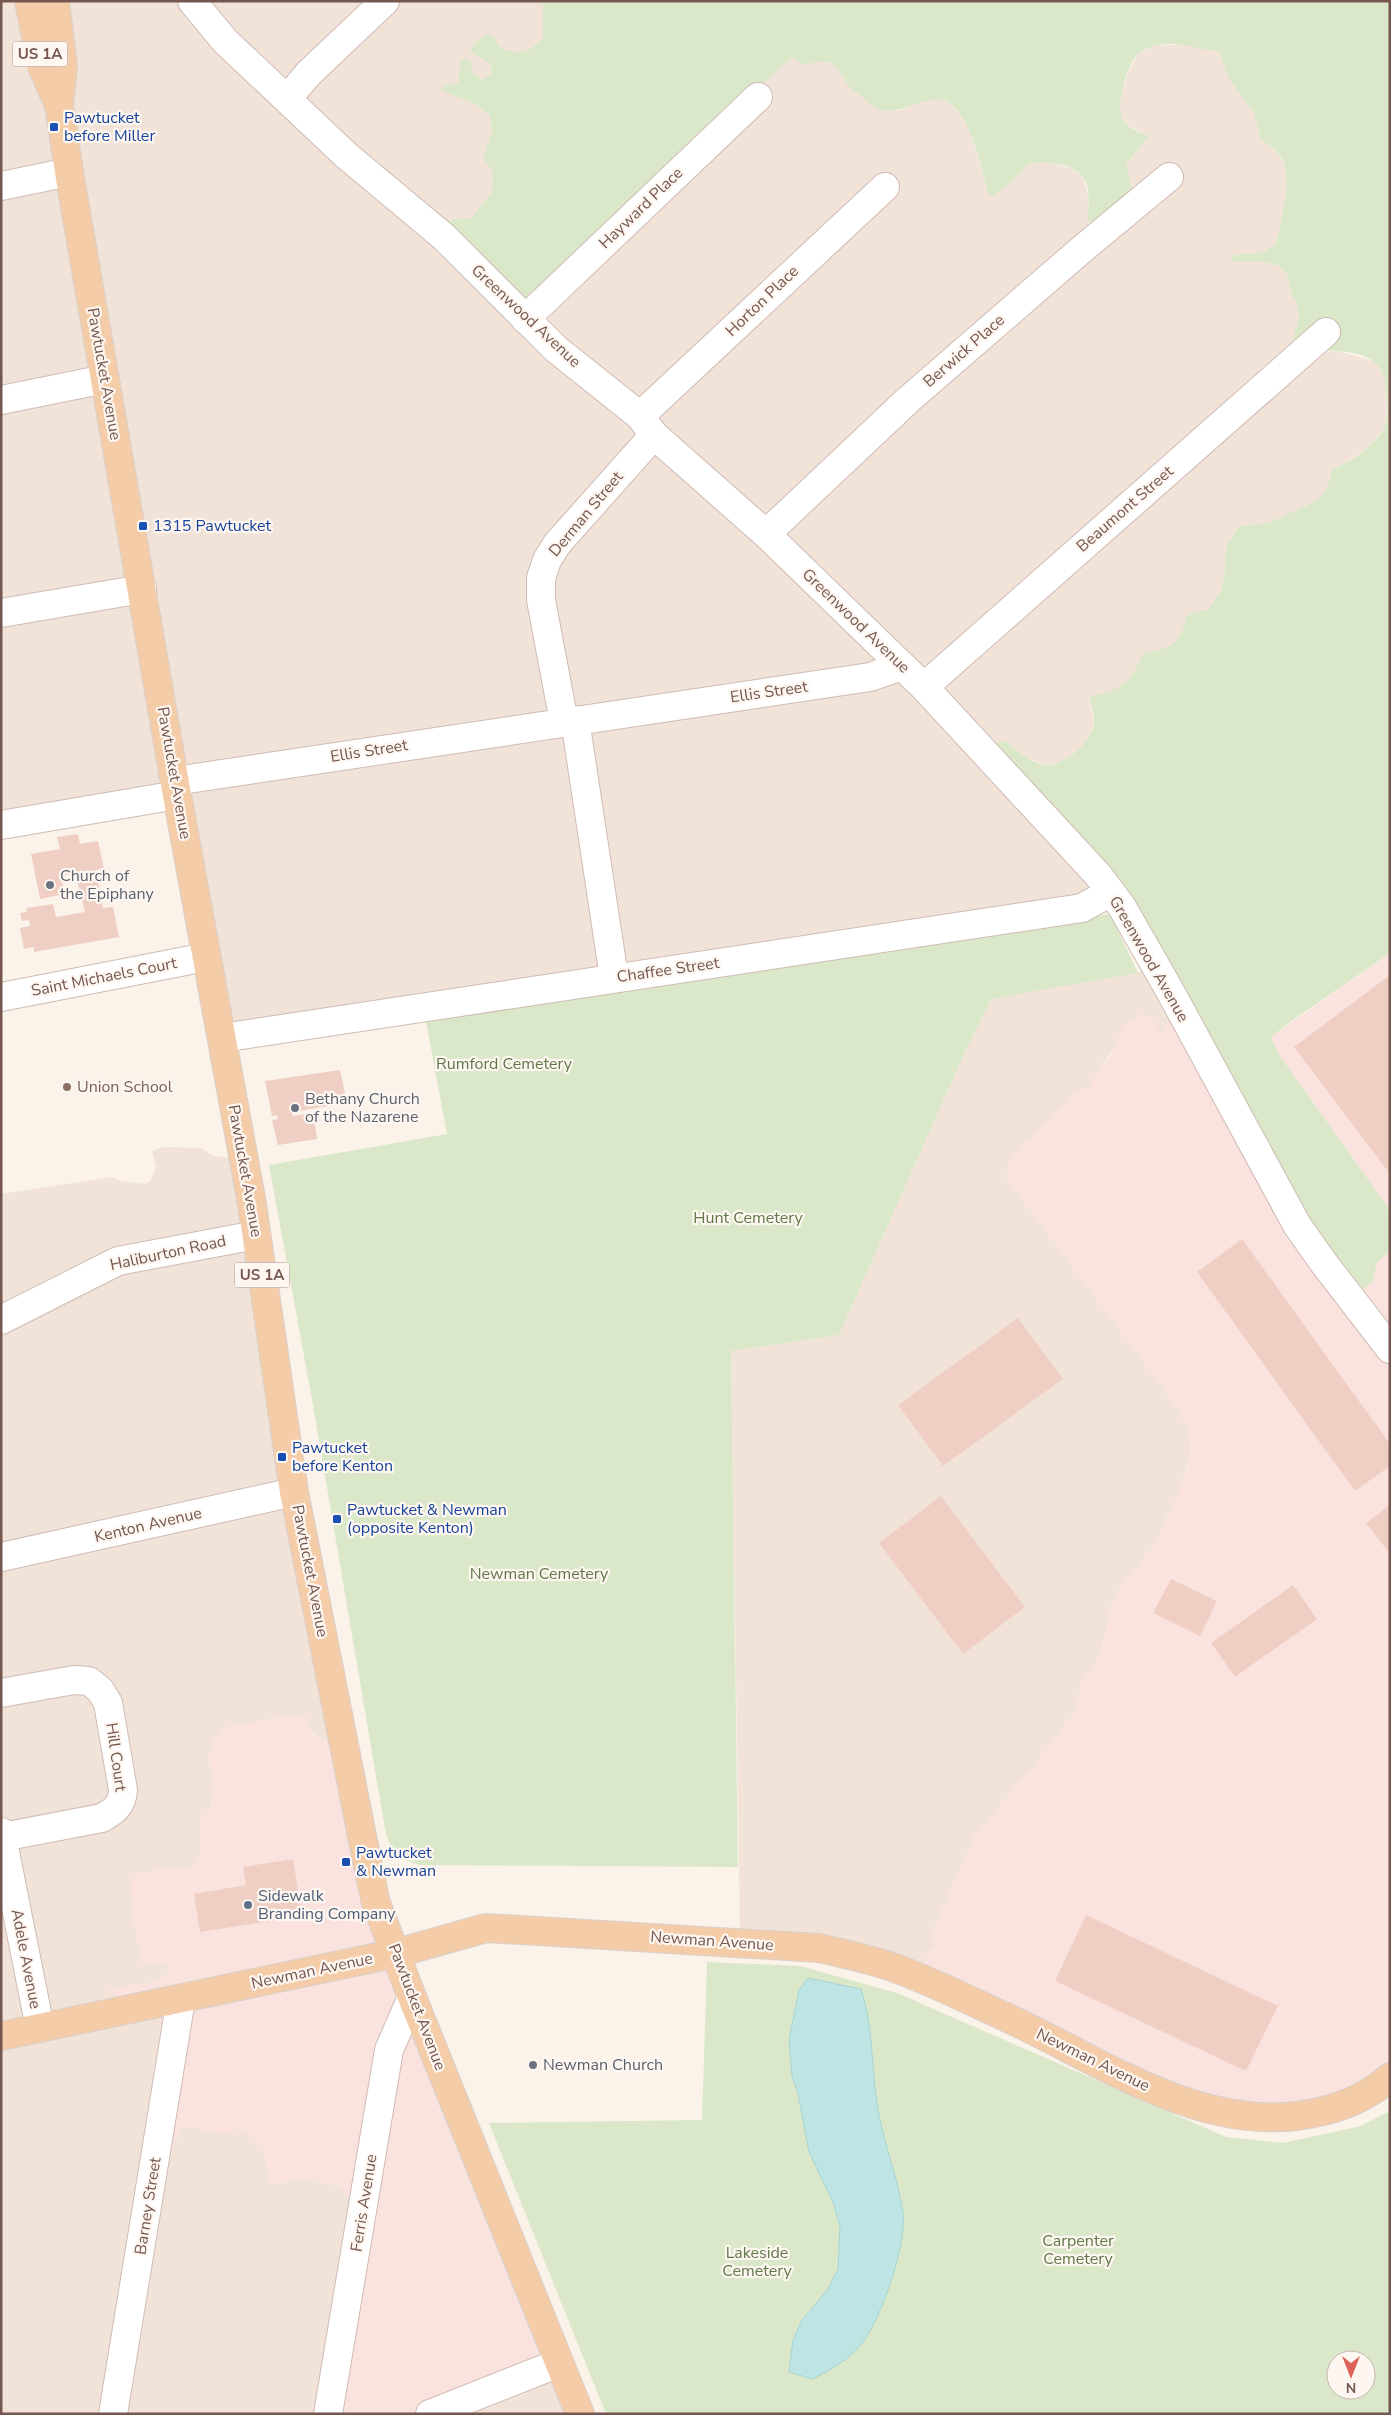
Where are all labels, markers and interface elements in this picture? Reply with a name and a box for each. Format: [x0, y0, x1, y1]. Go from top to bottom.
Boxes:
road number: US 1A [12, 42, 68, 66]
place label: Pawtucket before Miller [64, 107, 155, 147]
marker: Pawtucket before Miller [48, 121, 60, 133]
street label: Hayward Place [594, 162, 688, 254]
street label: Greenwood Avenue [466, 259, 586, 373]
street label: Horton Place [721, 260, 803, 342]
street label: Pawtucket Avenue [82, 306, 126, 442]
street label: Berwick Place [919, 309, 1009, 393]
street label: Beaumont Street [1072, 460, 1178, 557]
street label: Derman Street [544, 466, 628, 561]
place label: 1315 Pawtucket [153, 515, 272, 537]
marker: 1315 Pawtucket [137, 520, 149, 532]
street label: Greenwood Avenue [797, 564, 915, 678]
street label: Ellis Street [729, 676, 810, 708]
street label: Pawtucket Avenue [152, 705, 196, 841]
street label: Ellis Street [329, 734, 410, 768]
place label: Church of the Epiphany [60, 865, 155, 905]
marker: Church of the Epiphany [44, 879, 56, 891]
street label: Greenwood Avenue [1104, 892, 1194, 1026]
street label: Saint Michaels Court [29, 952, 179, 1002]
street label: Chaffee Street [615, 952, 721, 988]
park label: Rumford Cemetery [436, 1053, 573, 1075]
place label: Union School [77, 1076, 173, 1098]
marker: Union School [61, 1081, 73, 1093]
place label: Bethany Church of the Nazarene [305, 1088, 420, 1128]
marker: Bethany Church of the Nazarene [289, 1102, 301, 1114]
street label: Pawtucket Avenue [223, 1103, 267, 1239]
park label: Hunt Cemetery [693, 1207, 803, 1229]
street label: Haliburton Road [108, 1230, 228, 1276]
road number: US 1A [234, 1262, 290, 1288]
place label: Pawtucket before Kenton [292, 1437, 393, 1477]
marker: Pawtucket before Kenton [276, 1451, 288, 1463]
place label: Pawtucket & Newman (opposite Kenton) [347, 1499, 507, 1539]
street label: Kenton Avenue [92, 1502, 204, 1548]
street label: Pawtucket Avenue [286, 1503, 334, 1639]
marker: Pawtucket & Newman (opposite Kenton) [331, 1513, 343, 1525]
park label: Newman Cemetery [470, 1563, 609, 1585]
street label: Hill Court [100, 1721, 132, 1793]
place label: Pawtucket & Newman [356, 1842, 436, 1882]
marker: Pawtucket & Newman [340, 1856, 352, 1868]
place label: Sidewalk Branding Company [258, 1885, 396, 1925]
marker: Sidewalk Branding Company [242, 1899, 254, 1911]
street label: Adele Avenue [6, 1907, 46, 2011]
street label: Newman Avenue [650, 1926, 774, 1956]
street label: Pawtucket Avenue [383, 1940, 451, 2074]
street label: Newman Avenue [249, 1947, 375, 1995]
street label: Newman Avenue [1033, 2023, 1153, 2097]
place label: Newman Church [543, 2054, 663, 2076]
marker: Newman Church [527, 2059, 539, 2071]
street label: Ferris Avenue [345, 2153, 383, 2253]
street label: Barney Street [129, 2155, 167, 2256]
park label: Carpenter Cemetery [1042, 2230, 1114, 2270]
park label: Lakeside Cemetery [722, 2242, 792, 2282]
north arrow [1326, 2350, 1376, 2400]
text: N [1346, 2378, 1356, 2397]

